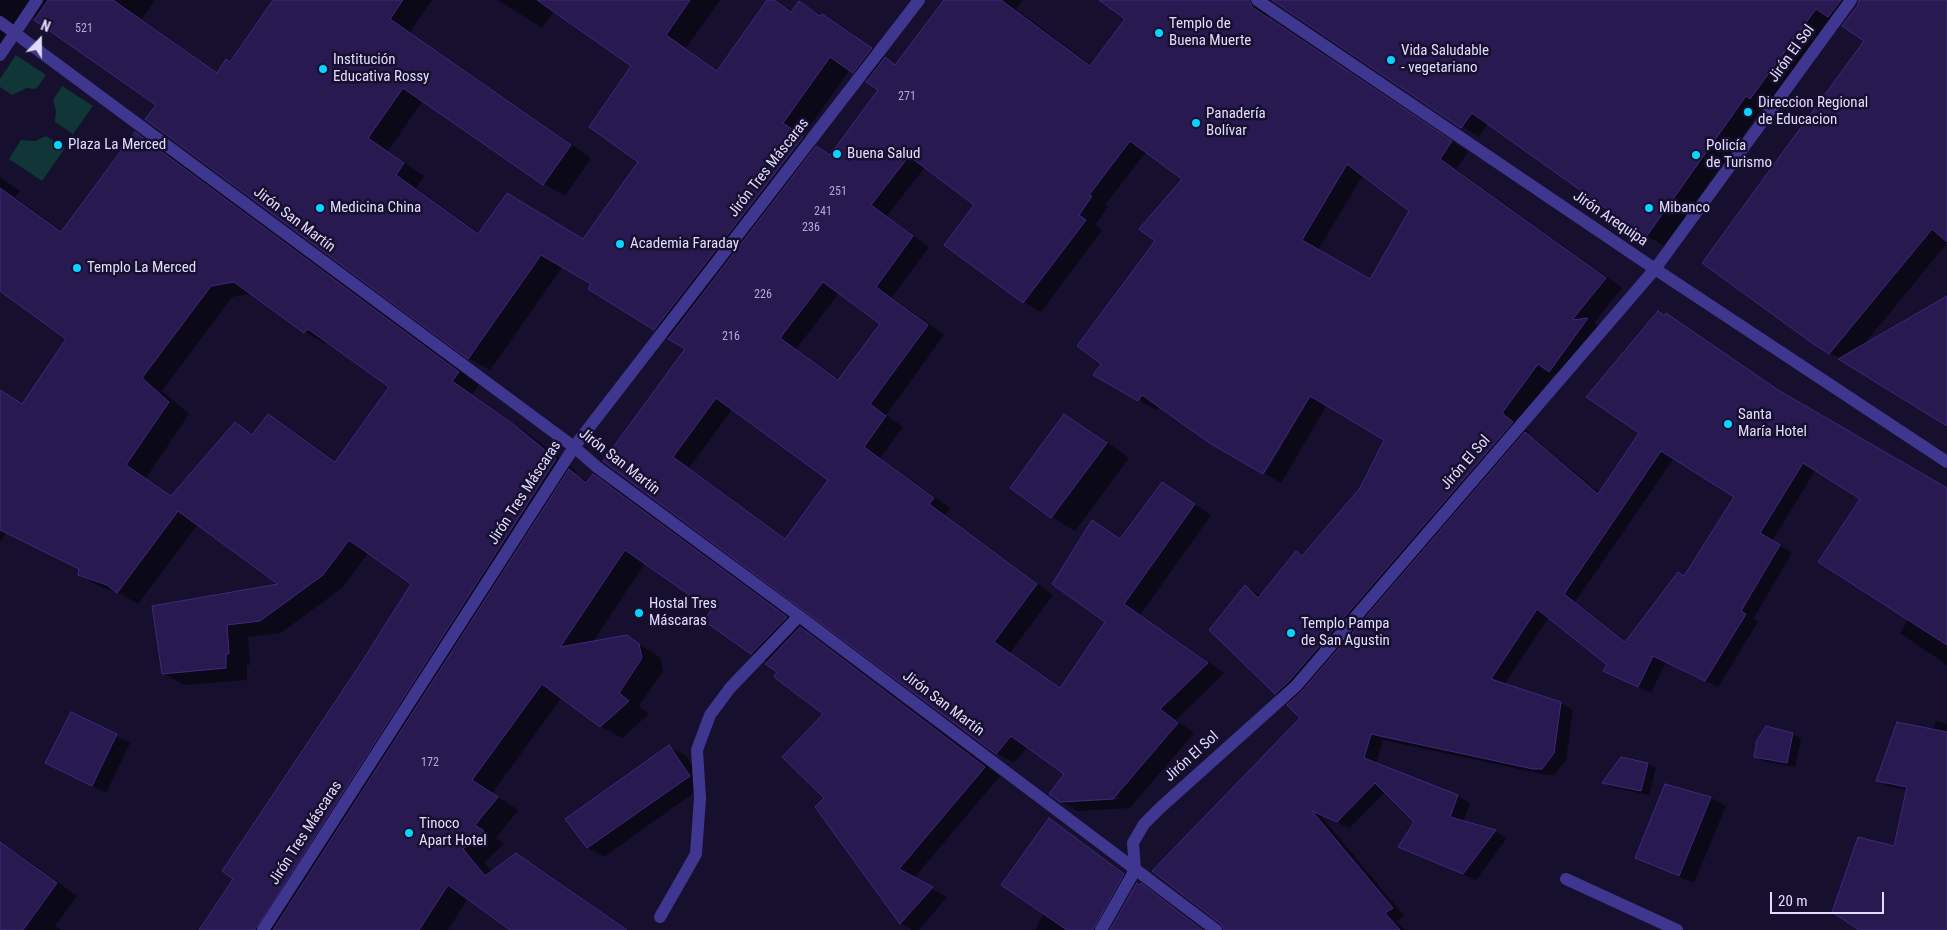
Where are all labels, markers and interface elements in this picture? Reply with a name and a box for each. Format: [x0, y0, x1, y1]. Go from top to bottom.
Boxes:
north arrow [15, 15, 65, 65]
place label: Templo de Buena Muerte [1169, 15, 1251, 50]
text: N [39, 17, 53, 35]
house number: 521 [75, 22, 93, 36]
street label: Jirón El Sol [1765, 22, 1819, 86]
marker: Templo de Buena Muerte [1153, 27, 1165, 39]
place label: Vida Saludable - vegetariano [1401, 42, 1489, 77]
place label: Institución Educativa Rossy [333, 51, 429, 86]
marker: Vida Saludable - vegetariano [1385, 54, 1397, 66]
marker: Institución Educativa Rossy [317, 63, 329, 75]
house number: 271 [898, 90, 916, 104]
place label: Direccion Regional de Educacion [1758, 94, 1868, 129]
place label: Panadería Bolívar [1206, 105, 1266, 140]
marker: Direccion Regional de Educacion [1742, 106, 1754, 118]
street label: Jirón Tres Máscaras [725, 115, 813, 221]
marker: Panadería Bolívar [1190, 117, 1202, 129]
place label: Plaza La Merced [68, 136, 166, 154]
place label: Policía de Turismo [1706, 137, 1772, 172]
marker: Plaza La Merced [52, 139, 64, 151]
place label: Buena Salud [847, 145, 920, 163]
marker: Buena Salud [831, 148, 843, 160]
marker: Policía de Turismo [1690, 149, 1702, 161]
street label: Jirón San Martín [250, 183, 338, 257]
house number: 251 [829, 185, 847, 199]
street label: Jirón Arequipa [1569, 187, 1651, 251]
place label: Medicina China [330, 199, 421, 217]
place label: Mibanco [1659, 199, 1710, 217]
marker: Medicina China [314, 202, 326, 214]
marker: Mibanco [1643, 202, 1655, 214]
house number: 241 [814, 205, 832, 219]
house number: 236 [802, 221, 820, 235]
place label: Academia Faraday [630, 235, 739, 253]
marker: Academia Faraday [614, 238, 626, 250]
place label: Templo La Merced [87, 259, 196, 277]
marker: Templo La Merced [71, 262, 83, 274]
house number: 226 [754, 288, 772, 302]
house number: 216 [722, 330, 740, 344]
place label: Santa María Hotel [1738, 406, 1807, 441]
marker: Santa María Hotel [1722, 418, 1734, 430]
street label: Jirón San Martín [575, 425, 663, 499]
street label: Jirón El Sol [1437, 432, 1495, 494]
street label: Jirón Tres Máscaras [485, 438, 565, 548]
place label: Hostal Tres Máscaras [649, 595, 717, 630]
marker: Hostal Tres Máscaras [633, 607, 645, 619]
place label: Templo Pampa de San Agustin [1301, 615, 1390, 650]
marker: Templo Pampa de San Agustin [1285, 627, 1297, 639]
street label: Jirón San Martín [899, 667, 987, 741]
street label: Jirón El Sol [1161, 728, 1223, 786]
house number: 172 [421, 756, 439, 770]
street label: Jirón Tres Máscaras [266, 778, 346, 888]
place label: Tinoco Apart Hotel [419, 815, 487, 850]
marker: Tinoco Apart Hotel [403, 827, 415, 839]
scale bar [1772, 882, 1886, 914]
text: 20 m [1778, 892, 1808, 910]

